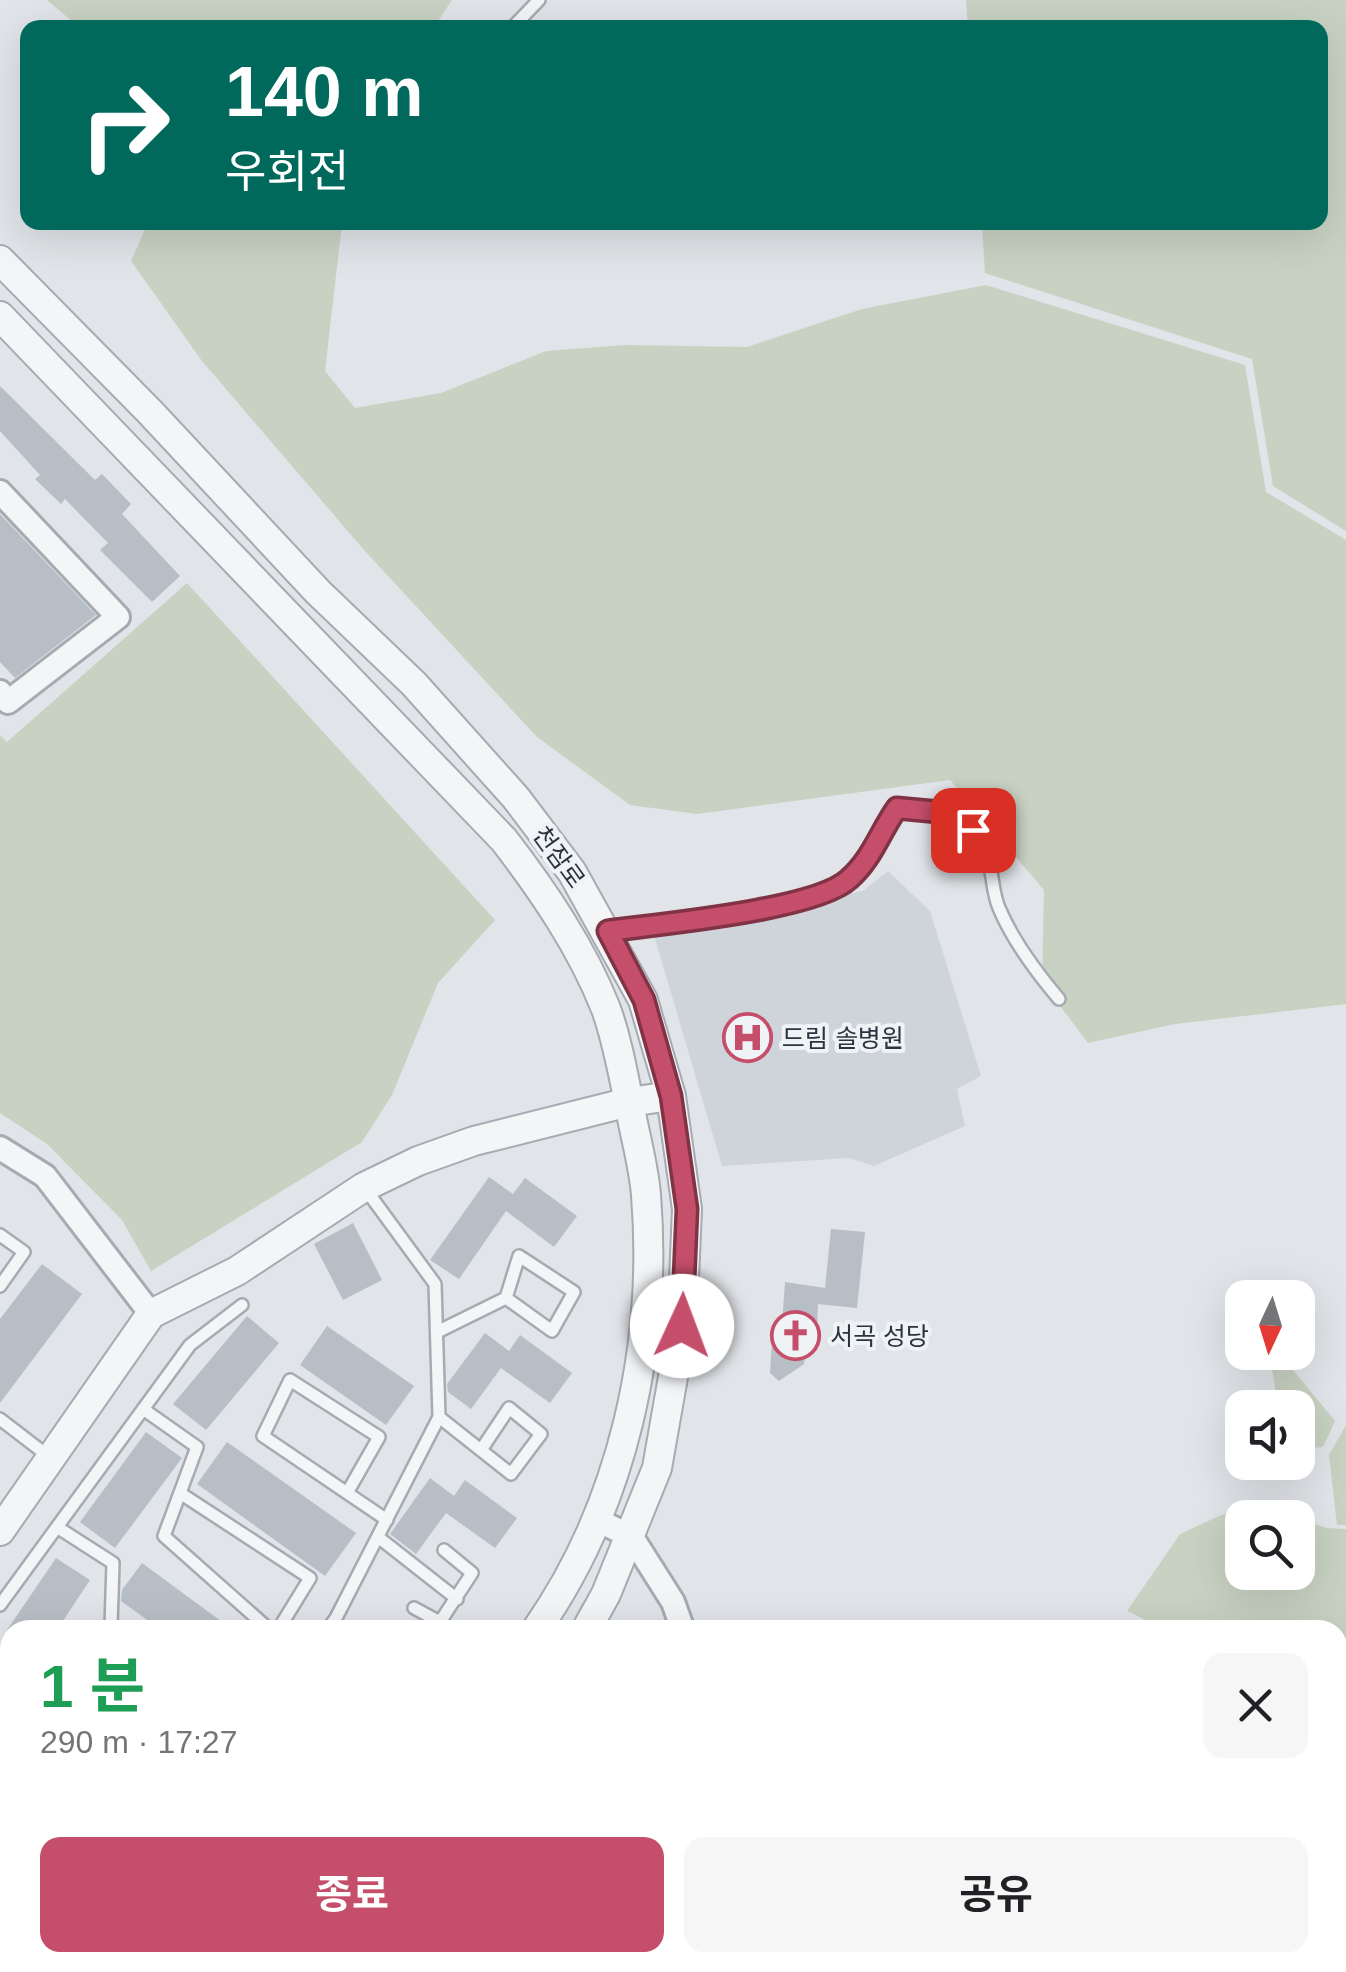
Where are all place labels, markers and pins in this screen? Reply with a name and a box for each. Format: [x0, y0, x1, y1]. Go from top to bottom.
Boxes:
pin [931, 788, 1016, 873]
hospital icon: 드림 솔병원 [721, 1012, 773, 1064]
place label: 드림 솔병원 [782, 1024, 904, 1052]
church icon: 서곡 성당 [769, 1310, 821, 1362]
place label: 서곡 성당 [830, 1322, 929, 1350]

